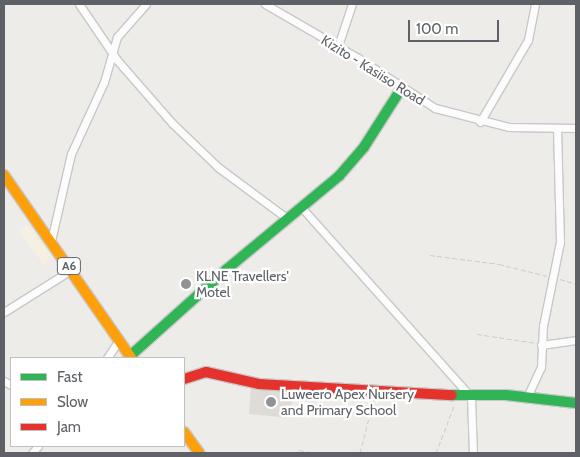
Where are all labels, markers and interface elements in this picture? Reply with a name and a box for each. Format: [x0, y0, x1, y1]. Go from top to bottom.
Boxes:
scale bar [410, 10, 501, 42]
text: 100 m [416, 20, 458, 38]
street label: Kizito - Kasiiso Road [318, 31, 428, 109]
road number: A6 [56, 256, 82, 276]
place label: KLNE Travellers' Motel [196, 268, 289, 300]
marker: KLNE Travellers' Motel [180, 278, 192, 290]
legend [10, 357, 185, 447]
text: Fast [57, 368, 82, 386]
place label: Luweero Apex Nursery and Primary School [281, 386, 414, 418]
text: Slow [57, 393, 88, 411]
marker: Luweero Apex Nursery and Primary School [265, 396, 277, 408]
text: Jam [57, 418, 81, 436]

